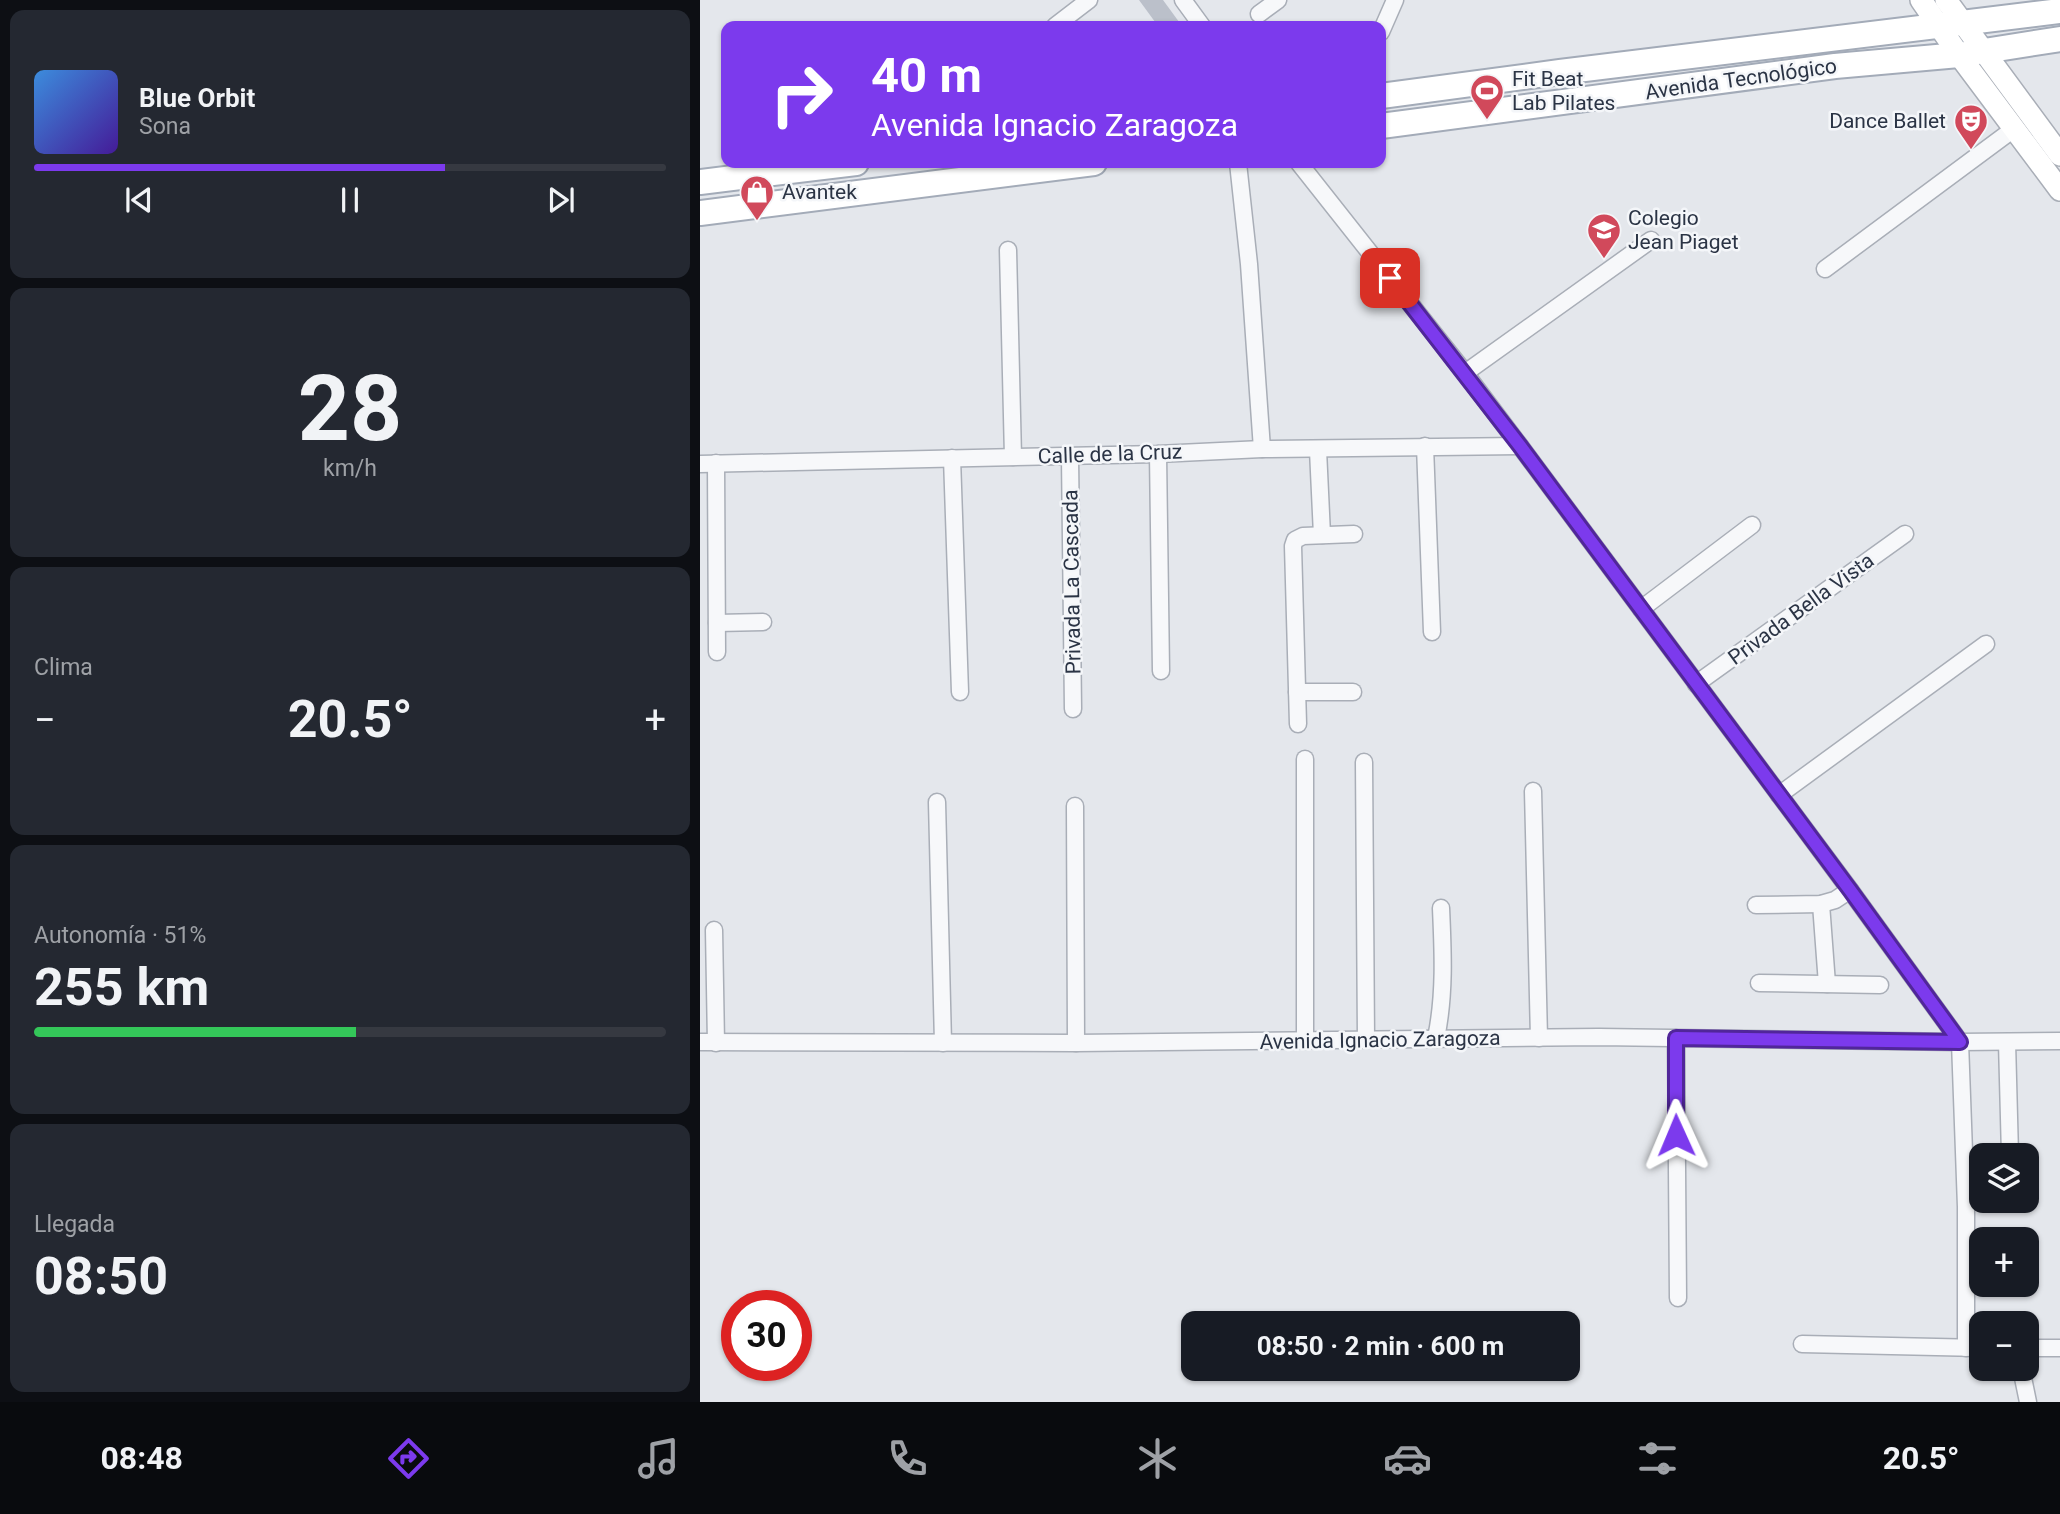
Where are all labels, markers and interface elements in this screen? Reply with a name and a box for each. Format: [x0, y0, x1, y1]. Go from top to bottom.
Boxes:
text: 40 m [871, 47, 982, 104]
icon: right [756, 49, 847, 140]
street label: Avenida Tecnológico [1644, 54, 1838, 104]
place label: Fit Beat Lab Pilates [1512, 67, 1615, 115]
sports icon: Fit Beat Lab Pilates [1468, 72, 1506, 121]
text: Blue Orbit [139, 83, 255, 113]
theatre icon: Dance Ballet [1952, 102, 1990, 151]
text: Avenida Ignacio Zaragoza [871, 106, 1238, 144]
place label: Dance Ballet [1829, 109, 1946, 133]
text: Sona [139, 113, 191, 140]
shop icon: Avantek [738, 173, 776, 222]
place label: Avantek [782, 180, 857, 204]
icon: previous [120, 181, 158, 219]
icon: pause [331, 181, 369, 219]
icon: next [542, 181, 580, 219]
place label: Colegio Jean Piaget [1628, 206, 1739, 254]
school or university icon: Colegio Jean Piaget [1585, 211, 1623, 260]
pin [1360, 248, 1420, 308]
icon: arrive [1371, 259, 1409, 297]
text: 28 [298, 356, 402, 462]
street label: Calle de la Cruz [1037, 439, 1183, 469]
text: km/h [323, 455, 377, 482]
street label: Privada La Cascada [1058, 489, 1086, 675]
street label: Privada Bella Vista [1724, 548, 1878, 670]
text: Clima [34, 654, 93, 681]
text: 20.5° [288, 689, 413, 750]
text: − [34, 698, 56, 742]
text: + [644, 698, 666, 742]
text: Autonomía · 51% [34, 922, 206, 949]
text: 255 km [34, 957, 209, 1018]
street label: Avenida Ignacio Zaragoza [1259, 1026, 1501, 1054]
position arrow [1639, 1098, 1713, 1172]
map controls [1969, 1143, 2039, 1381]
button: layers [1969, 1143, 2039, 1213]
text: Llegada [34, 1211, 115, 1238]
button: + [1969, 1227, 2039, 1297]
text: 08:50 [34, 1246, 168, 1307]
speed limit sign: 30 [721, 1290, 812, 1381]
button: − [1969, 1311, 2039, 1381]
text: 08:50 · 2 min · 600 m [1257, 1331, 1504, 1361]
icon: directions [384, 1434, 433, 1483]
icon: music [634, 1434, 683, 1483]
icon: phone [883, 1434, 932, 1483]
icon: climate [1133, 1434, 1182, 1483]
icon: car [1383, 1434, 1432, 1483]
icon: filters [1633, 1434, 1682, 1483]
text: 08:48 [100, 1439, 183, 1477]
text: 20.5° [1883, 1439, 1959, 1477]

